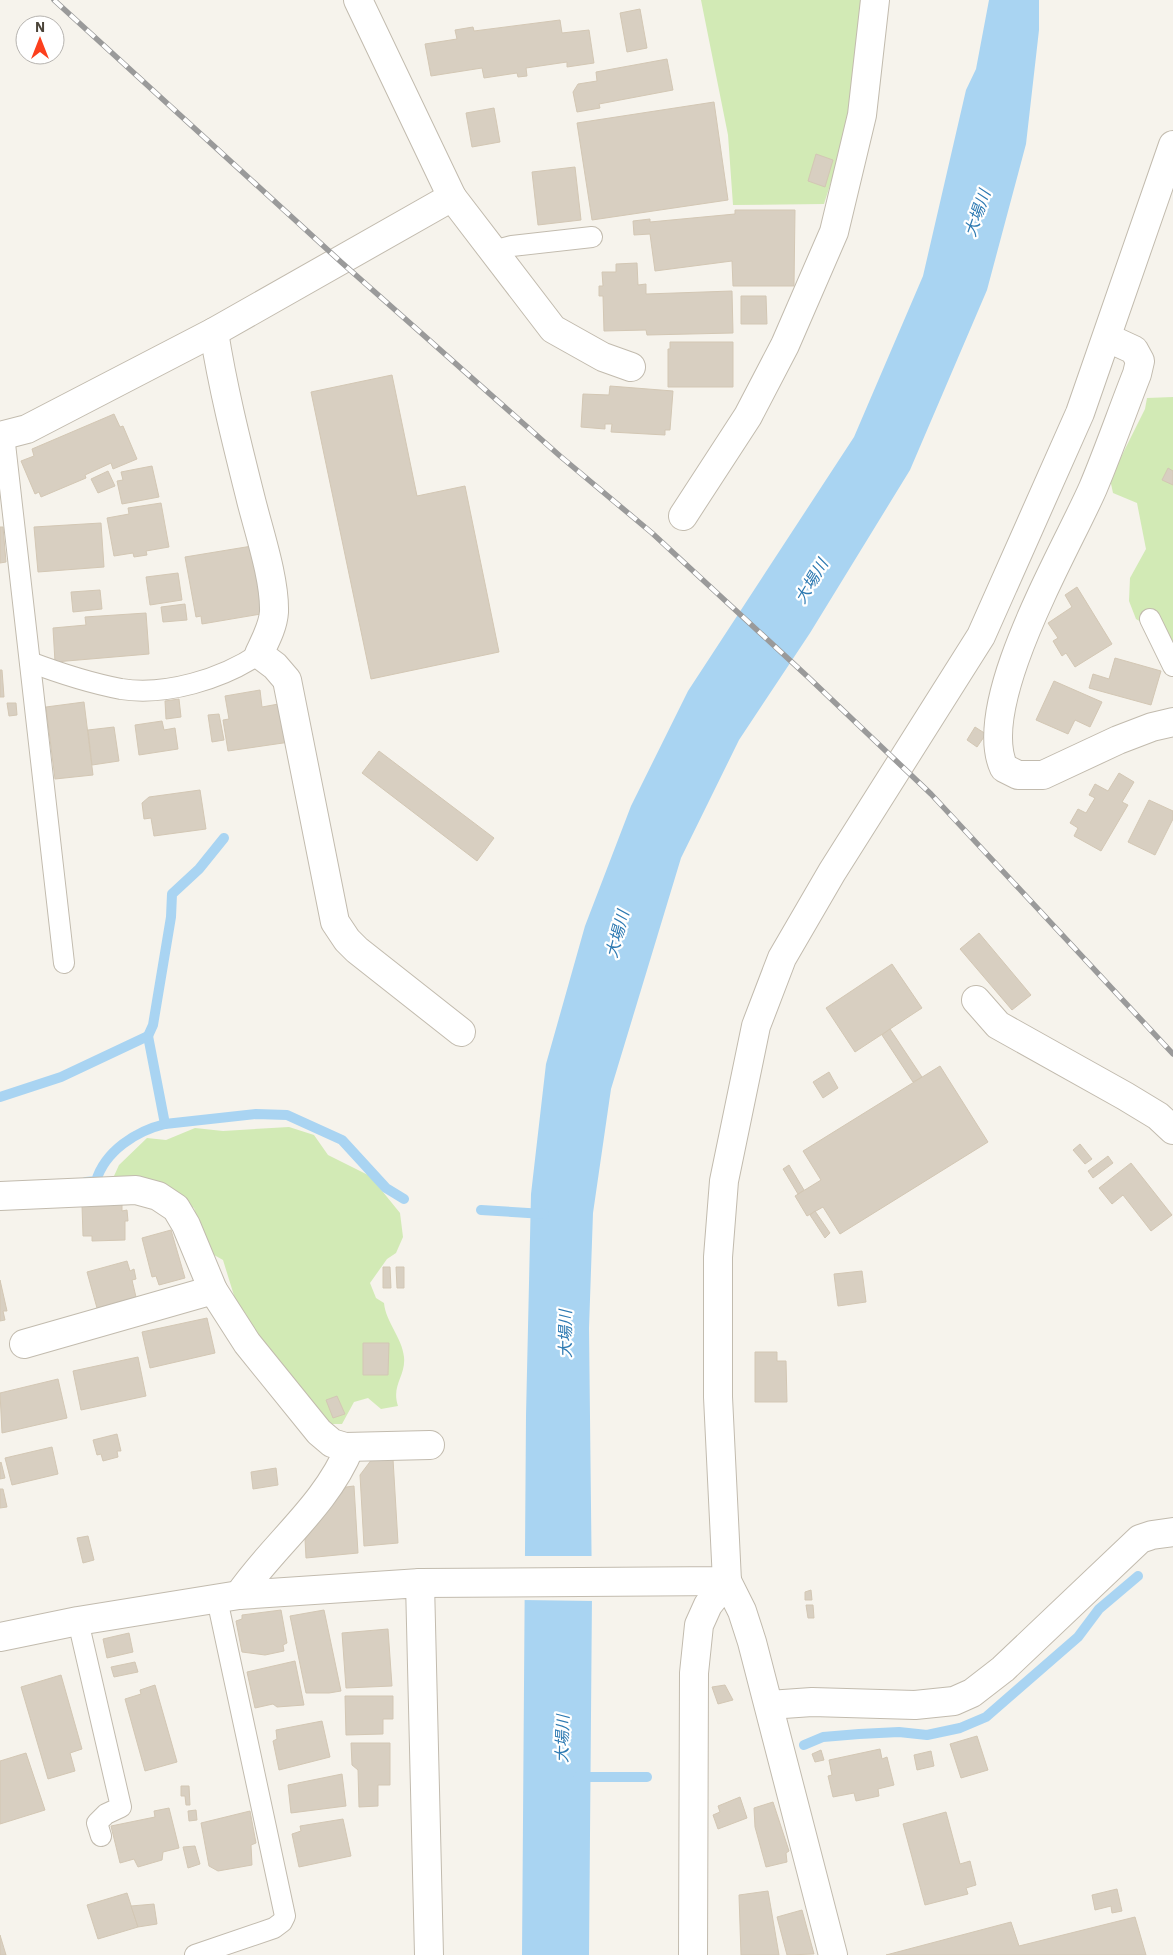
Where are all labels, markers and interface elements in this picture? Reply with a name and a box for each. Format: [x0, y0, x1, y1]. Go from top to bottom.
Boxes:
north arrow [15, 15, 65, 65]
text: N [35, 18, 45, 36]
water label: 大場川 [960, 185, 995, 239]
water label: 大場川 [790, 554, 833, 607]
water label: 大場川 [601, 906, 633, 960]
water label: 大場川 [555, 1308, 575, 1358]
water label: 大場川 [552, 1713, 572, 1763]

